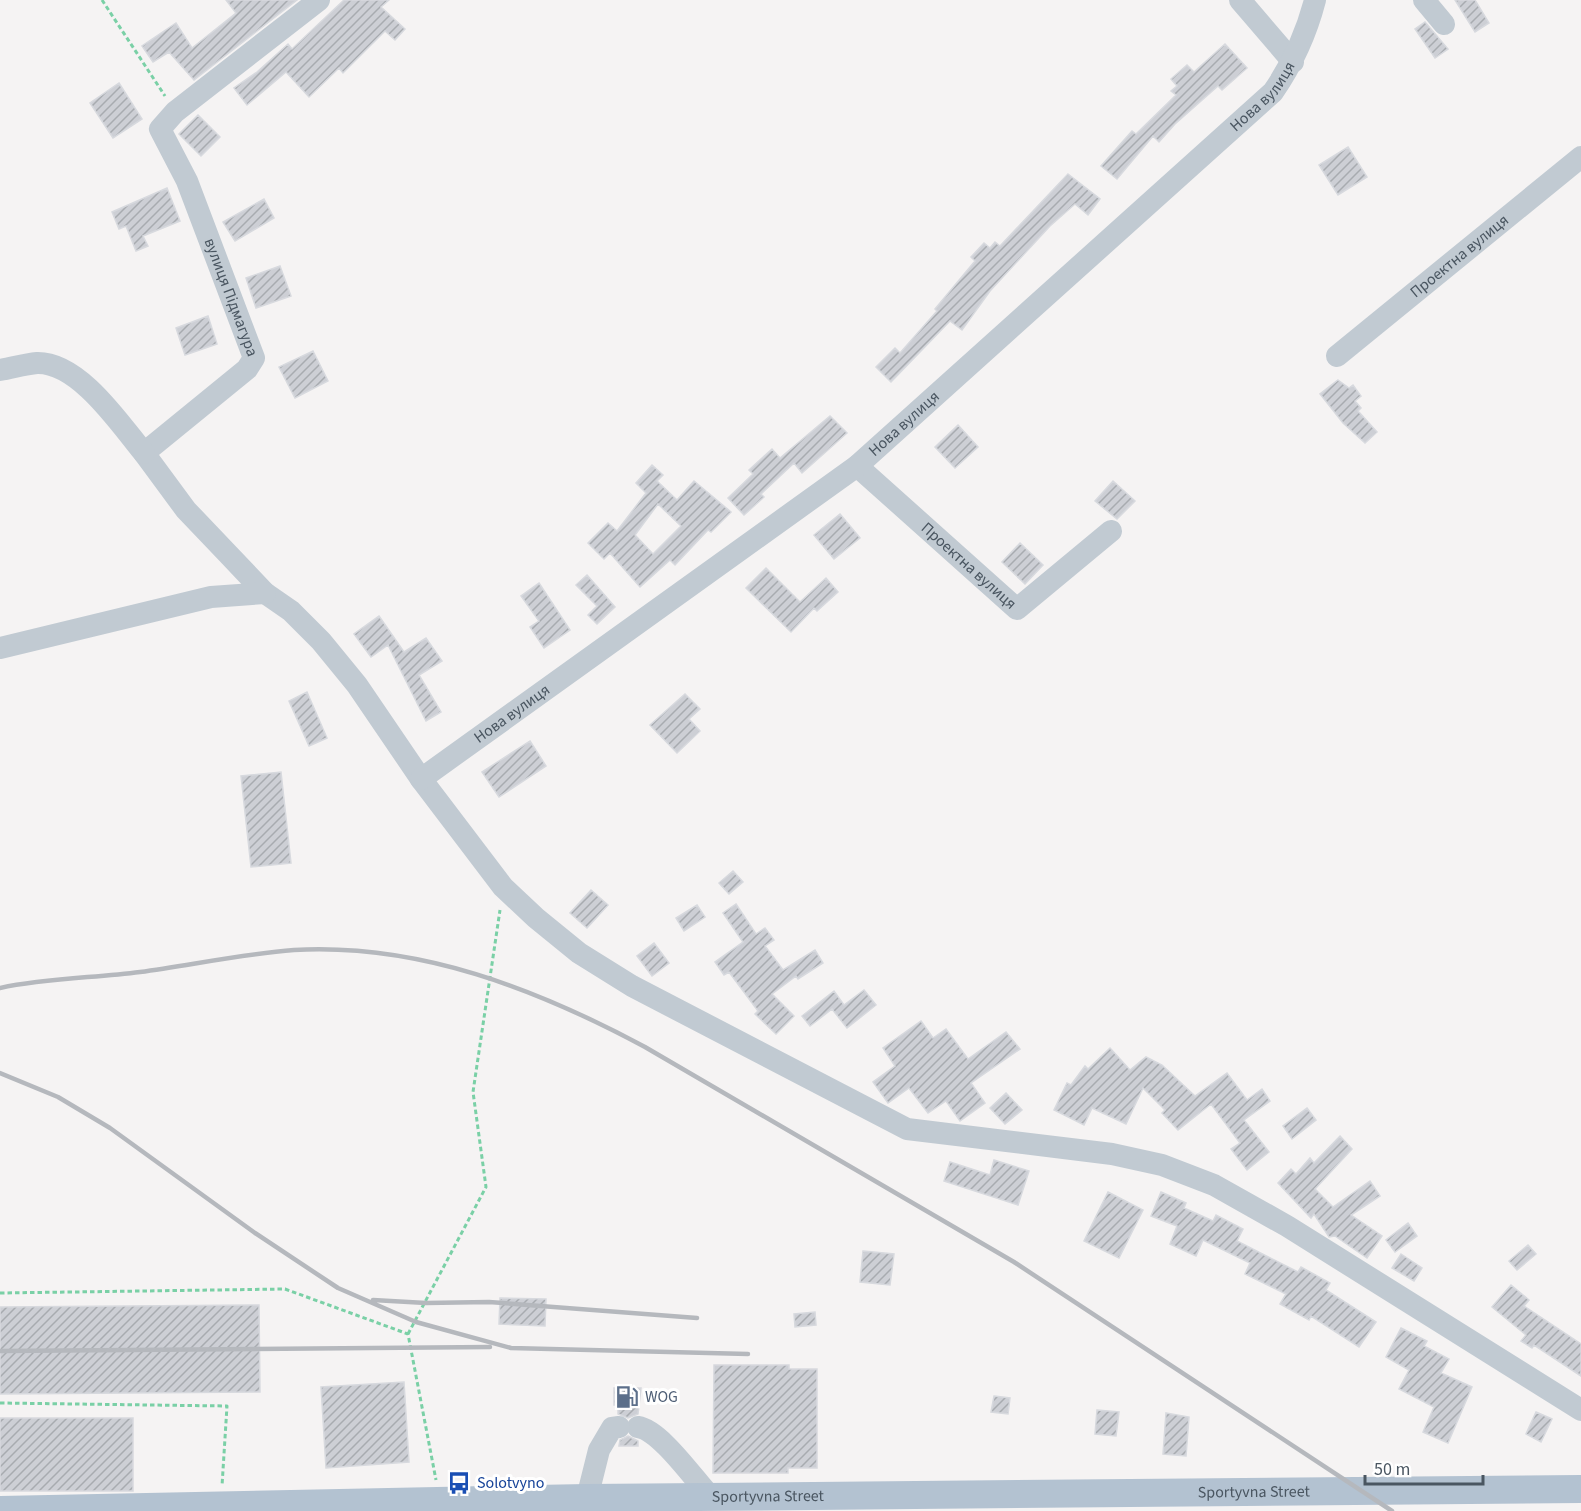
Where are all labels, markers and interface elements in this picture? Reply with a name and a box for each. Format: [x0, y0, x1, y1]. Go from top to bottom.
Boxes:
street label: Нова вулиця [1225, 57, 1301, 137]
street label: Проектна вулиця [1405, 209, 1513, 303]
street label: вулиця Підмагура [199, 235, 263, 360]
street label: Нова вулиця [864, 386, 944, 462]
street label: Проектна вулиця [916, 517, 1021, 615]
street label: Нова вулиця [470, 679, 554, 748]
fuel station icon: WOG [614, 1384, 640, 1410]
place label: WOG [645, 1386, 678, 1408]
scale bar [1365, 1448, 1484, 1486]
text: 50 m [1374, 1457, 1410, 1482]
bus stop icon: Solotvyno [446, 1470, 472, 1496]
place label: Solotvyno [477, 1472, 544, 1494]
street label: Sportyvna Street [1198, 1480, 1311, 1503]
street label: Sportyvna Street [712, 1485, 825, 1508]

